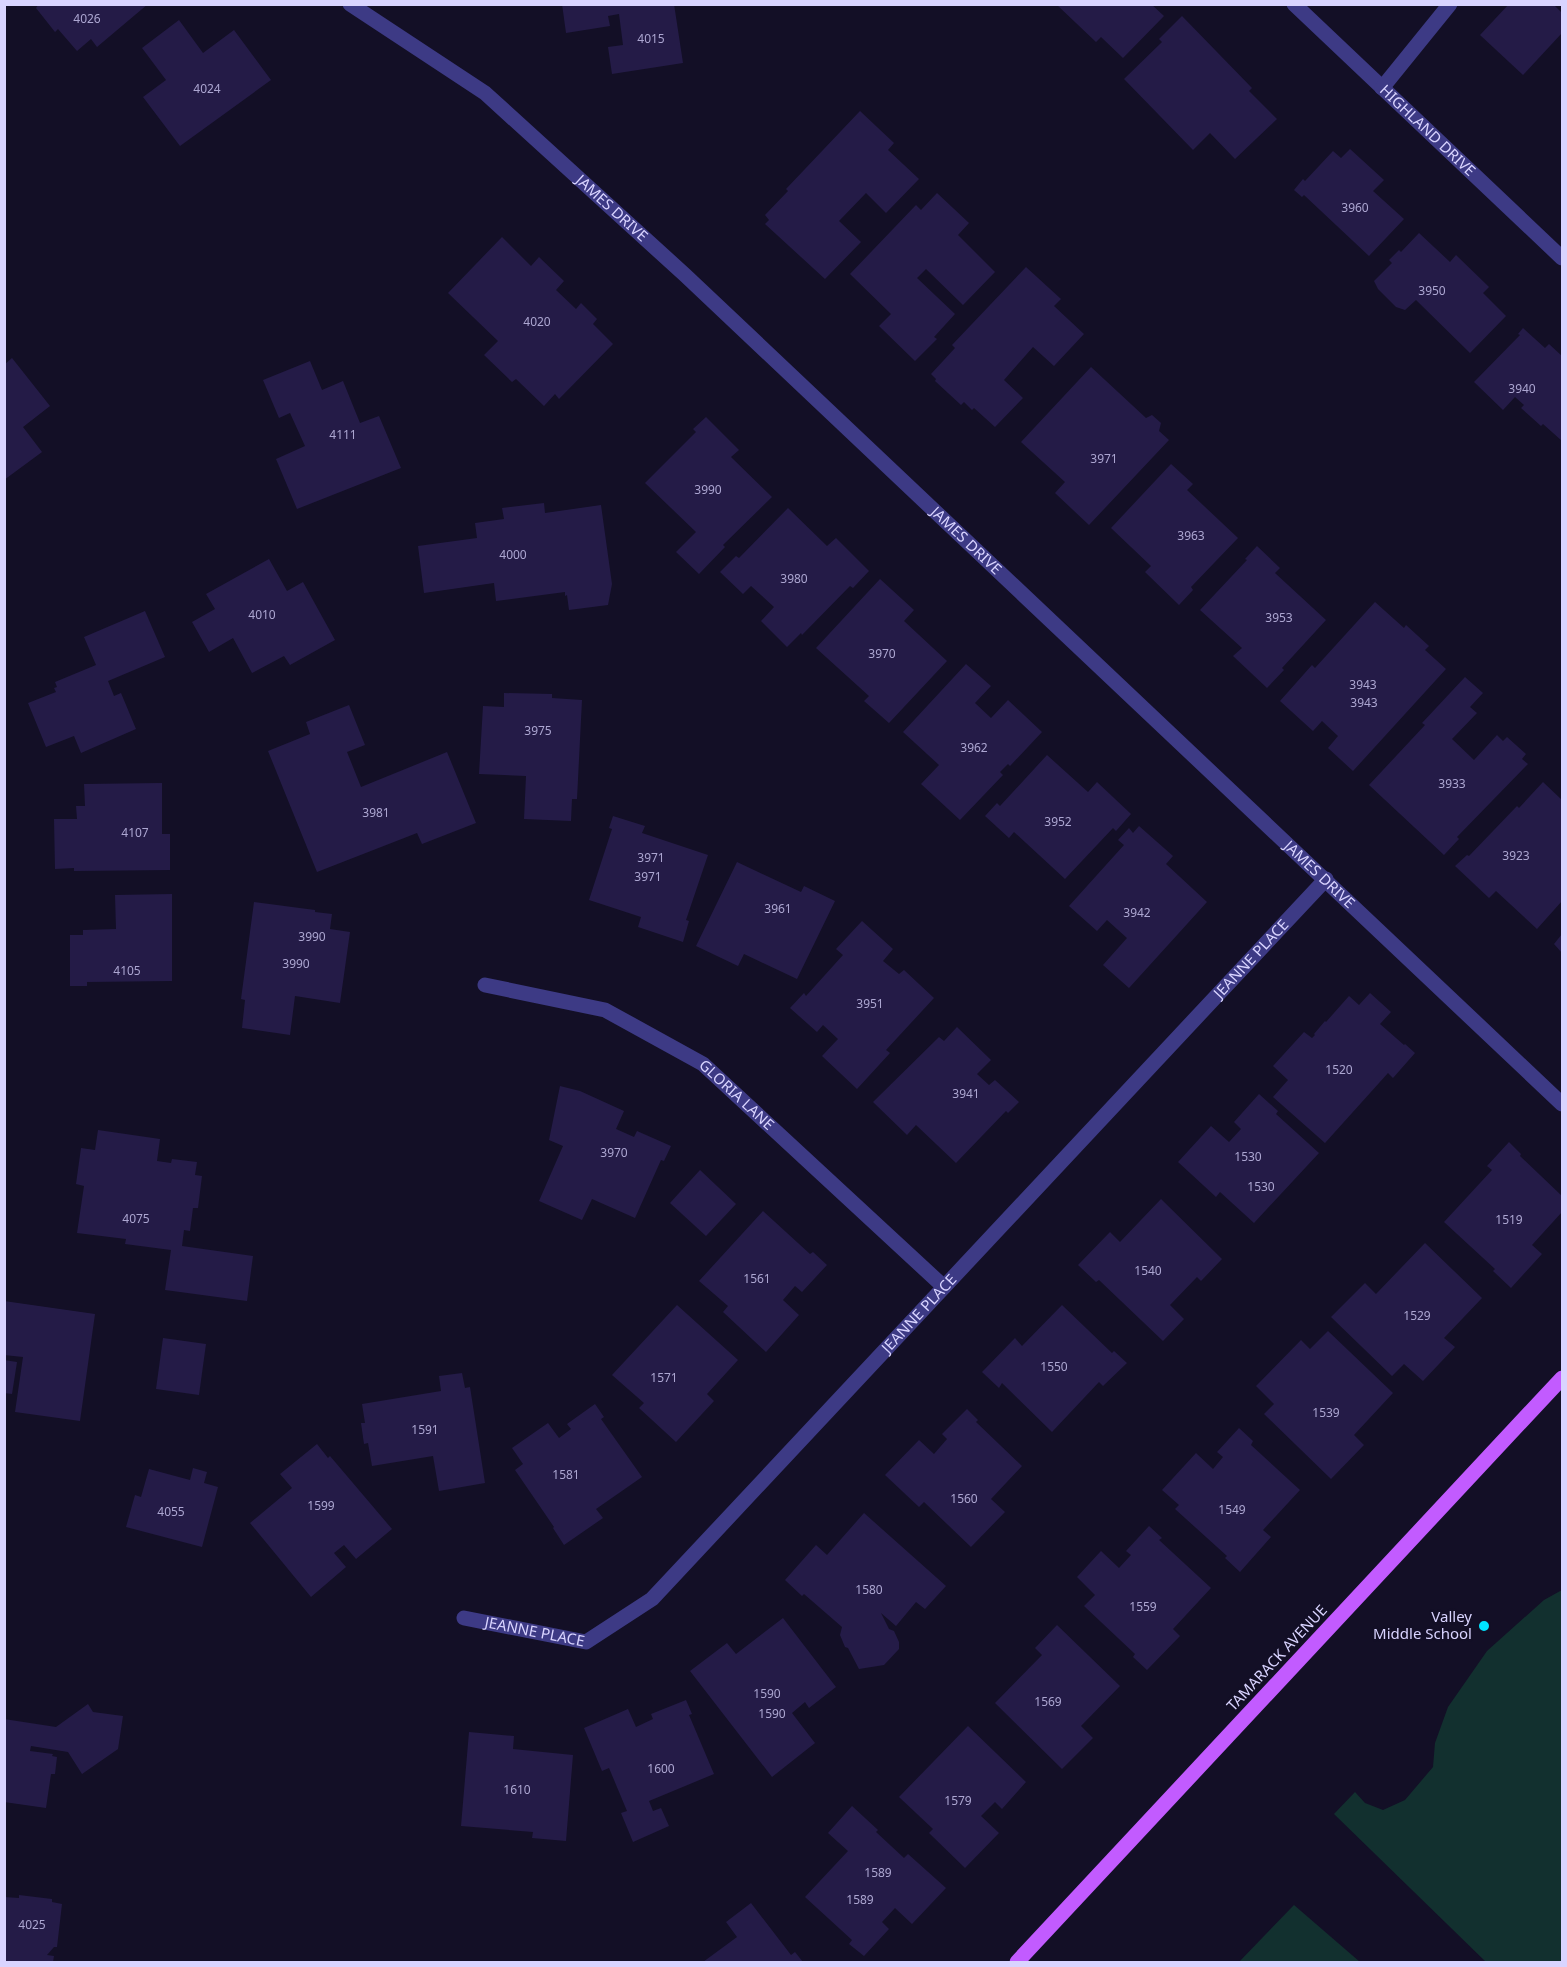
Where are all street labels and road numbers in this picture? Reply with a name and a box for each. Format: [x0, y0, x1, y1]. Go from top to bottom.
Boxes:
street label: HIGHLAND DRIVE [1376, 80, 1480, 180]
street label: JAMES DRIVE [571, 168, 653, 245]
street label: JAMES DRIVE [926, 500, 1007, 578]
street label: JAMES DRIVE [1279, 834, 1360, 912]
street label: JEANNE PLACE [1207, 914, 1292, 1003]
street label: GLORIA LANE [695, 1054, 779, 1134]
street label: JEANNE PLACE [875, 1269, 960, 1358]
street label: TAMARACK AVENUE [1222, 1600, 1331, 1715]
street label: JEANNE PLACE [481, 1611, 586, 1650]

